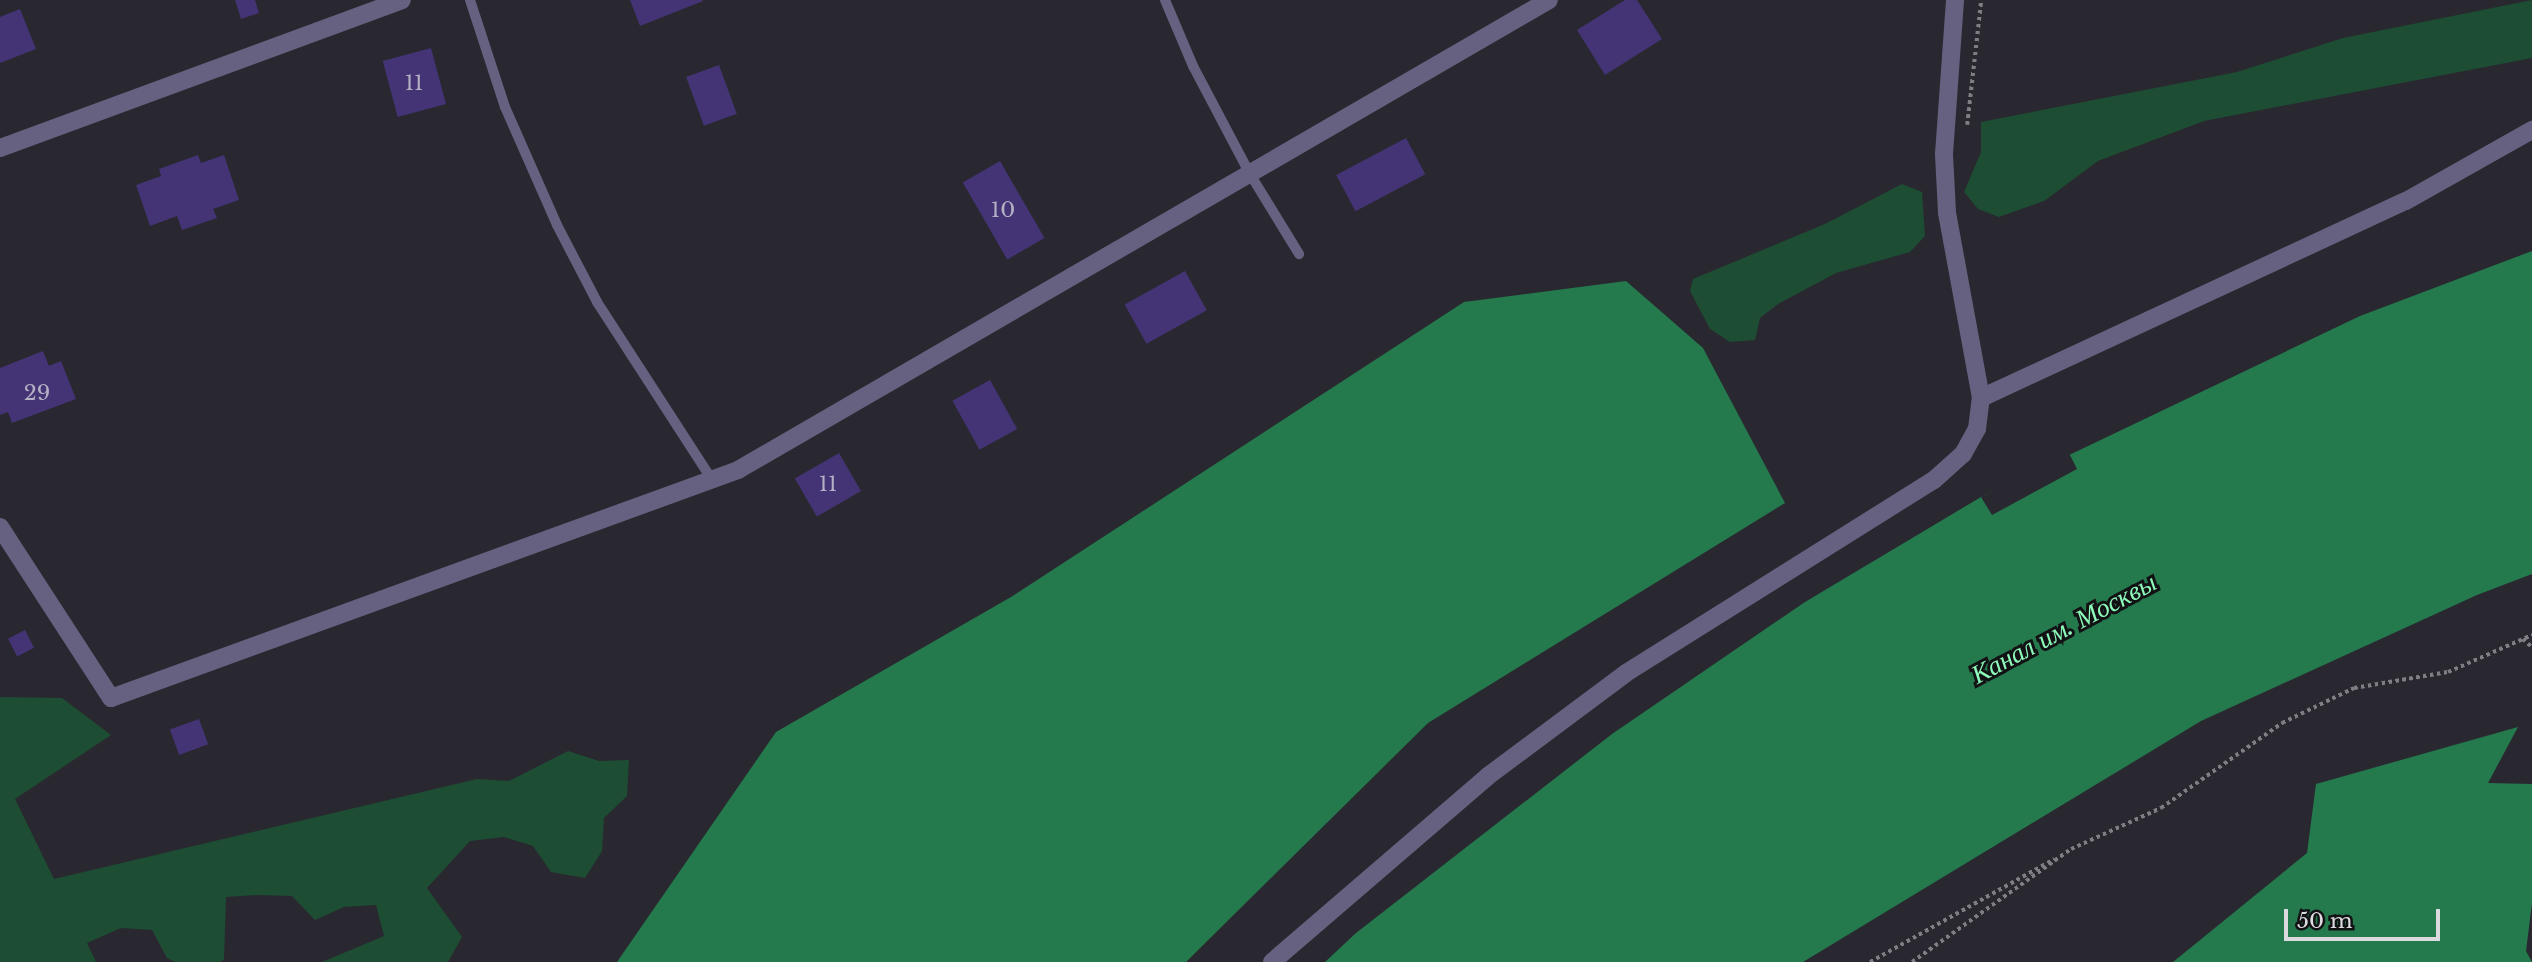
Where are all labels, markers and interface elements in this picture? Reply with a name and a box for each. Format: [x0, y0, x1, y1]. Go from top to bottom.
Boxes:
house number: 11 [405, 70, 423, 96]
house number: 10 [991, 197, 1015, 223]
house number: 29 [24, 380, 50, 406]
house number: 11 [819, 471, 837, 497]
water label: Канал им. Москвы [1966, 567, 2162, 691]
scale bar [2287, 895, 2443, 939]
text: 50 m [2297, 908, 2352, 934]

